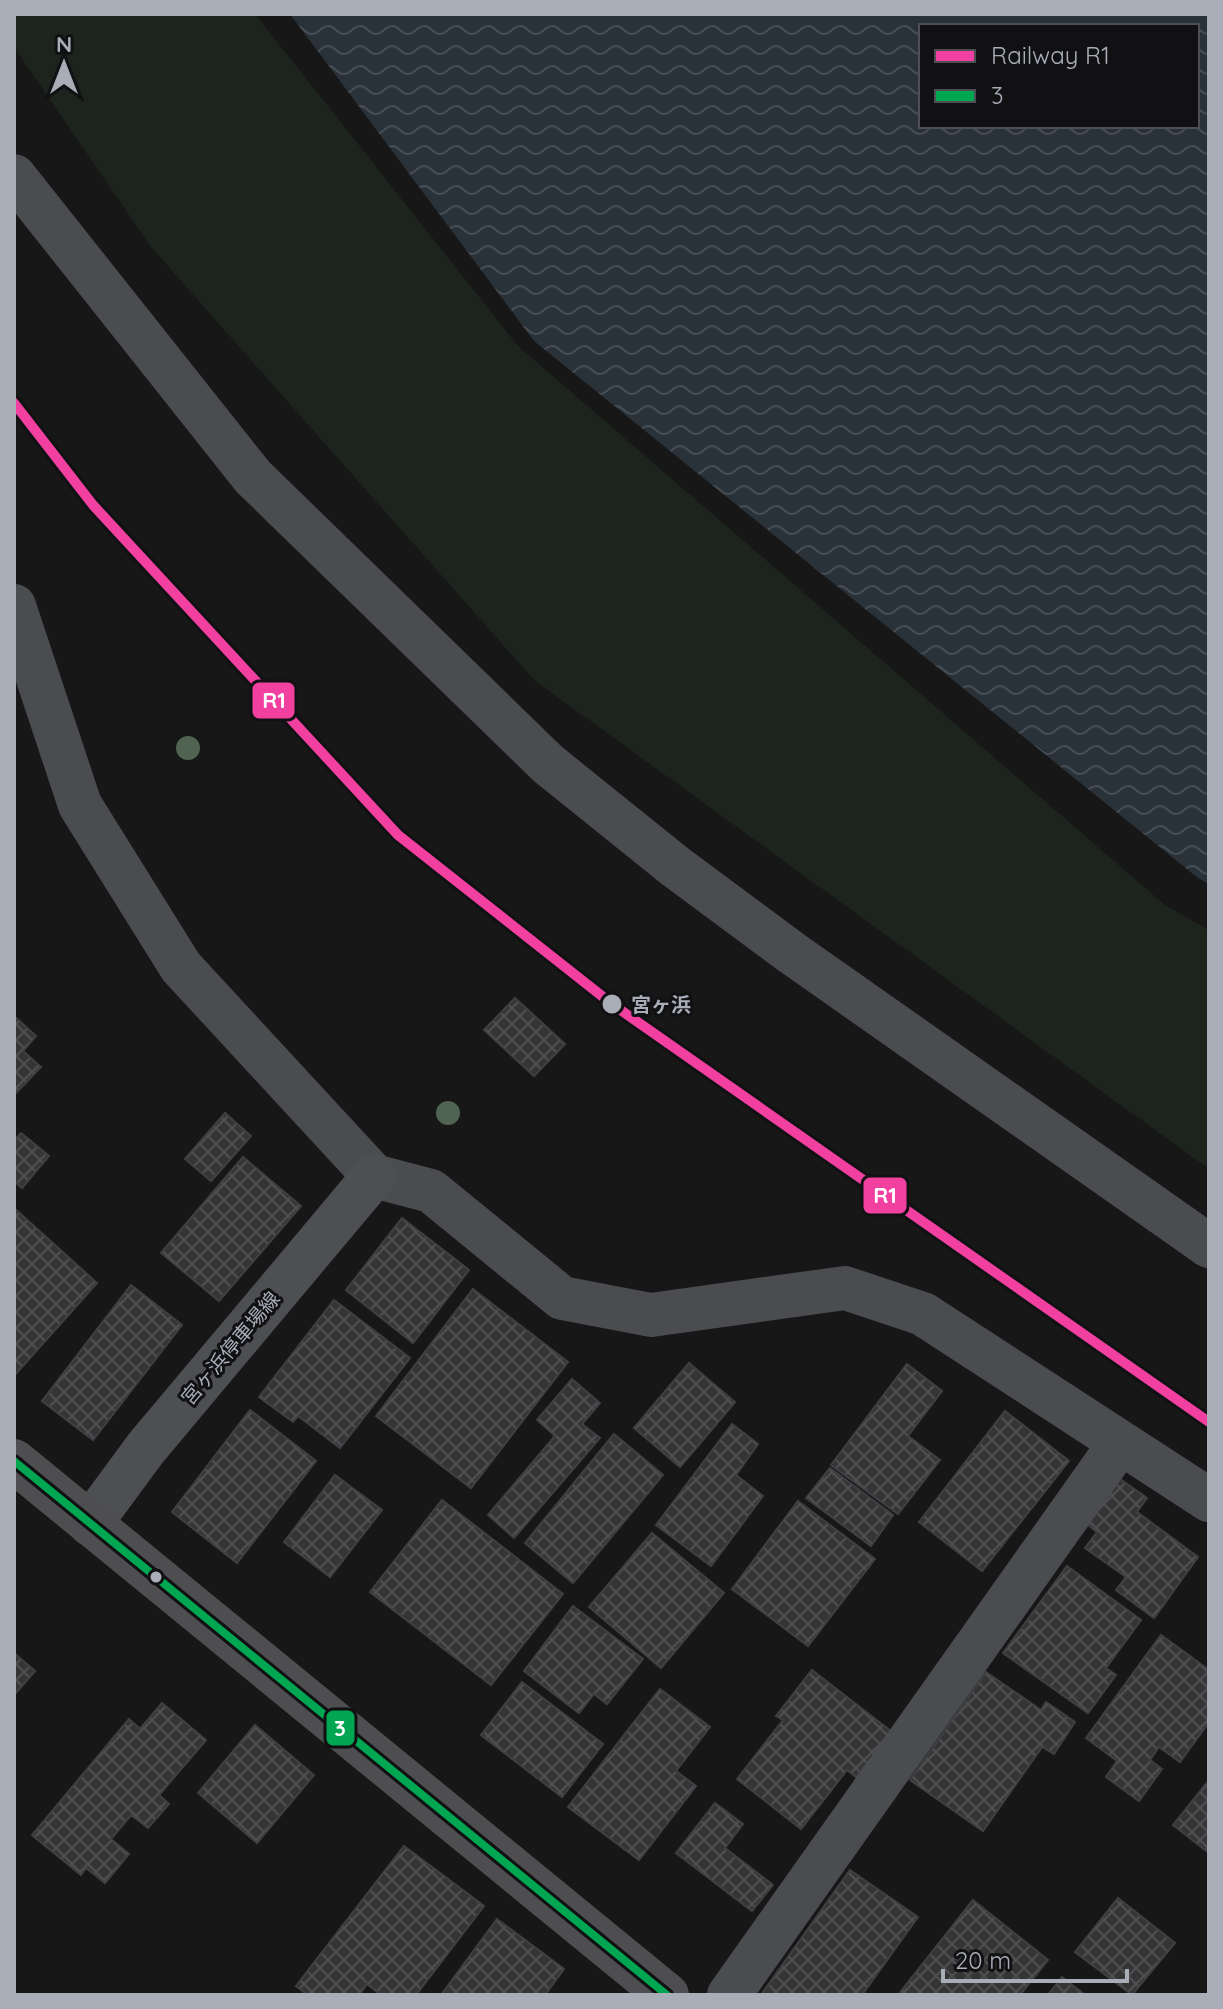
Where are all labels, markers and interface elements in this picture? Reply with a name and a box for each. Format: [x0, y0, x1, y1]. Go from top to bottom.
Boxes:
north arrow [24, 24, 104, 104]
legend [919, 24, 1199, 128]
text: N [56, 30, 72, 58]
text: Railway R1 [991, 40, 1110, 70]
text: 3 [991, 80, 1004, 110]
line badge: R1 [251, 681, 296, 720]
text: R1 [262, 686, 286, 714]
marker: 宮ヶ浜 [600, 992, 624, 1016]
place label: 宮ヶ浜 [631, 992, 691, 1017]
line badge: R1 [862, 1176, 908, 1215]
text: R1 [873, 1181, 897, 1209]
street label: 宮ヶ浜停車場線 [175, 1286, 285, 1410]
unlabelled marker [148, 1569, 164, 1585]
line badge: 3 [325, 1709, 356, 1747]
text: 3 [334, 1714, 346, 1742]
scale bar [943, 1933, 1127, 1983]
text: 20 m [955, 1945, 1011, 1975]

